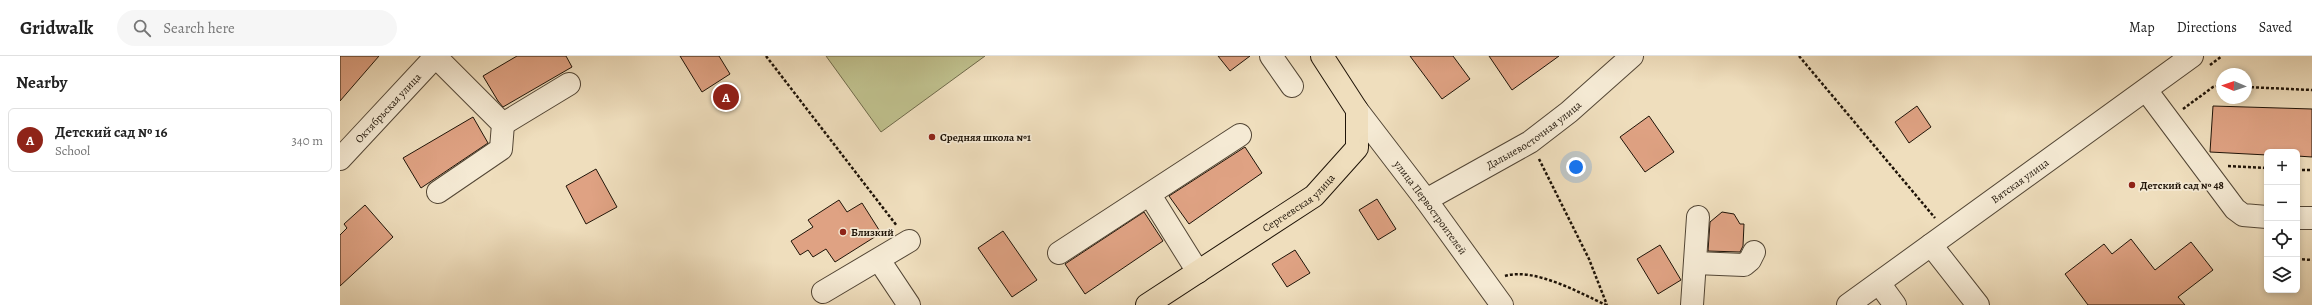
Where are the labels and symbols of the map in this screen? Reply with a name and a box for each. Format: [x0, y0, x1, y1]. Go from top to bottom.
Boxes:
north arrow [2216, 68, 2252, 104]
street label: Октябрьская улица [352, 69, 425, 147]
pin: A [713, 82, 739, 112]
street label: Дальневосточная улица [1484, 97, 1585, 173]
place label: Средняя школа №1 [940, 130, 1031, 145]
marker: Средняя школа №1 [927, 132, 937, 142]
street label: Вятская улица [1988, 155, 2053, 207]
street label: улица Первостроителей [1390, 157, 1470, 258]
your location [1566, 157, 1586, 177]
street label: Сергеевская улица [1259, 170, 1339, 236]
place label: Детский сад № 48 [2140, 178, 2224, 193]
marker: Детский сад № 48 [2127, 180, 2137, 190]
place label: Близкий [851, 225, 894, 240]
marker: Близкий [838, 227, 848, 237]

